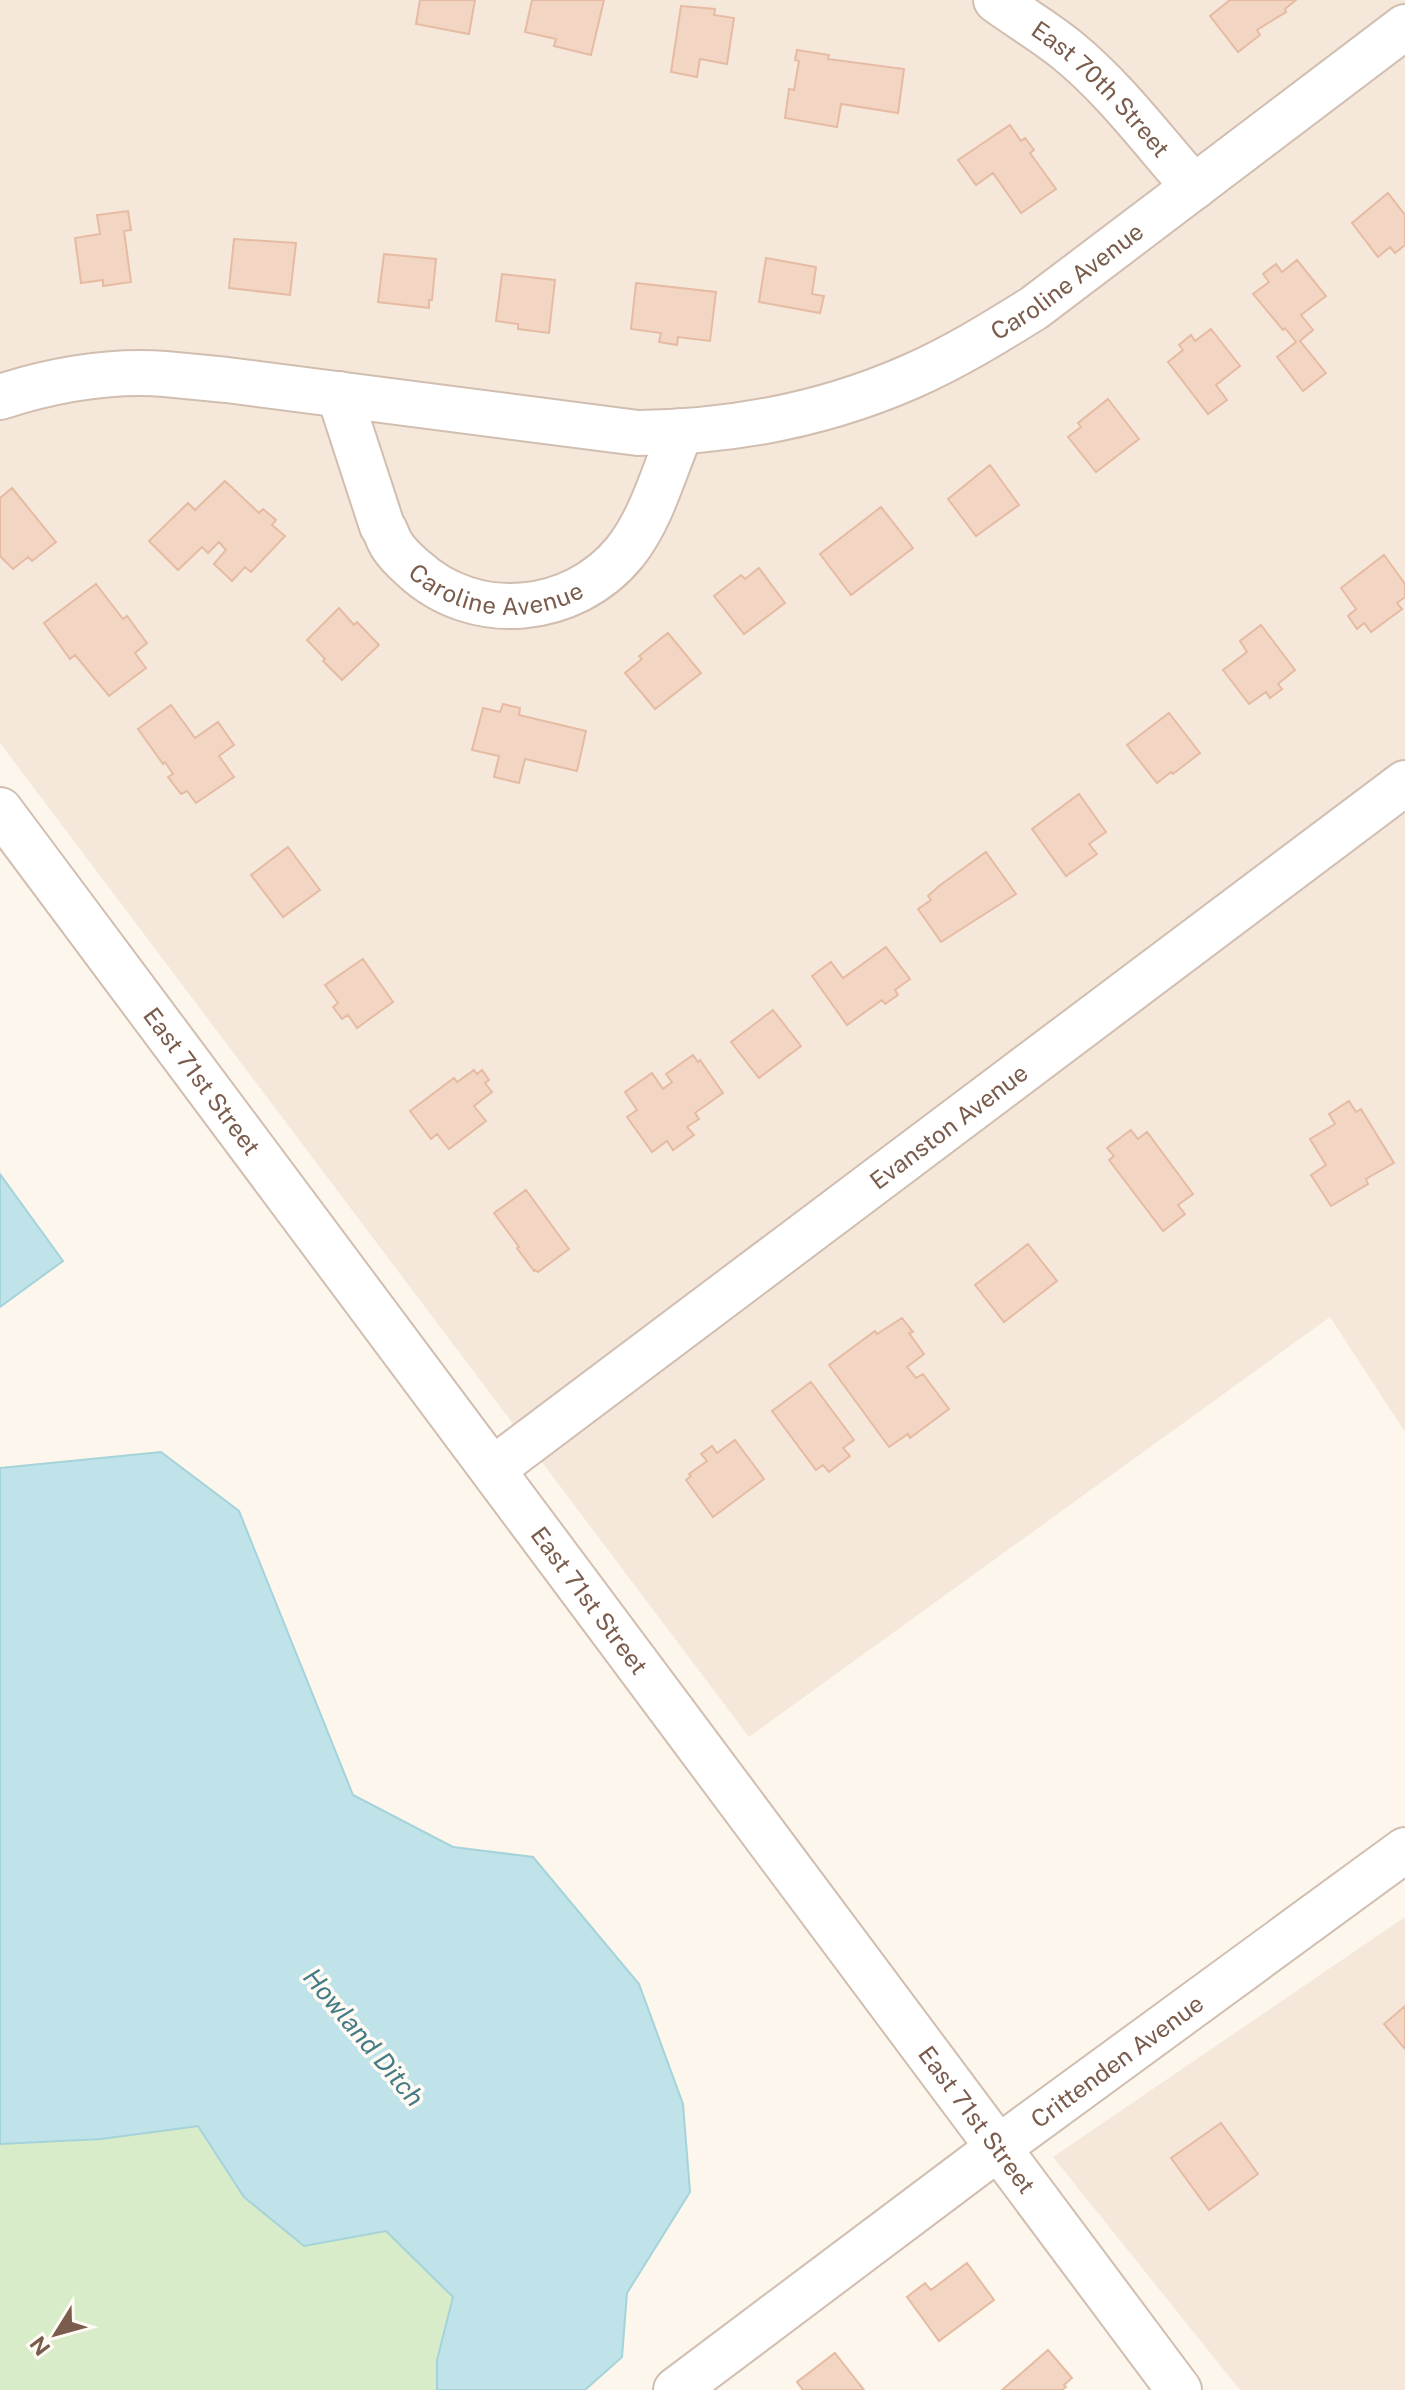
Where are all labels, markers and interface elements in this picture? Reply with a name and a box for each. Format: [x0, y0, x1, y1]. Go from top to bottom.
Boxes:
street label: East 70th Street [1027, 15, 1176, 162]
street label: Caroline Avenue [985, 217, 1148, 345]
street label: Caroline Avenue [404, 557, 588, 620]
street label: East 71st Street [138, 1002, 266, 1160]
street label: Evanston Avenue [864, 1058, 1033, 1195]
street label: East 71st Street [526, 1521, 654, 1679]
water label: Howland Ditch [297, 1962, 431, 2112]
street label: Crittenden Avenue [1025, 1989, 1208, 2133]
street label: East 71st Street [913, 2040, 1041, 2199]
north arrow [16, 2294, 96, 2374]
text: N [24, 2331, 56, 2361]

